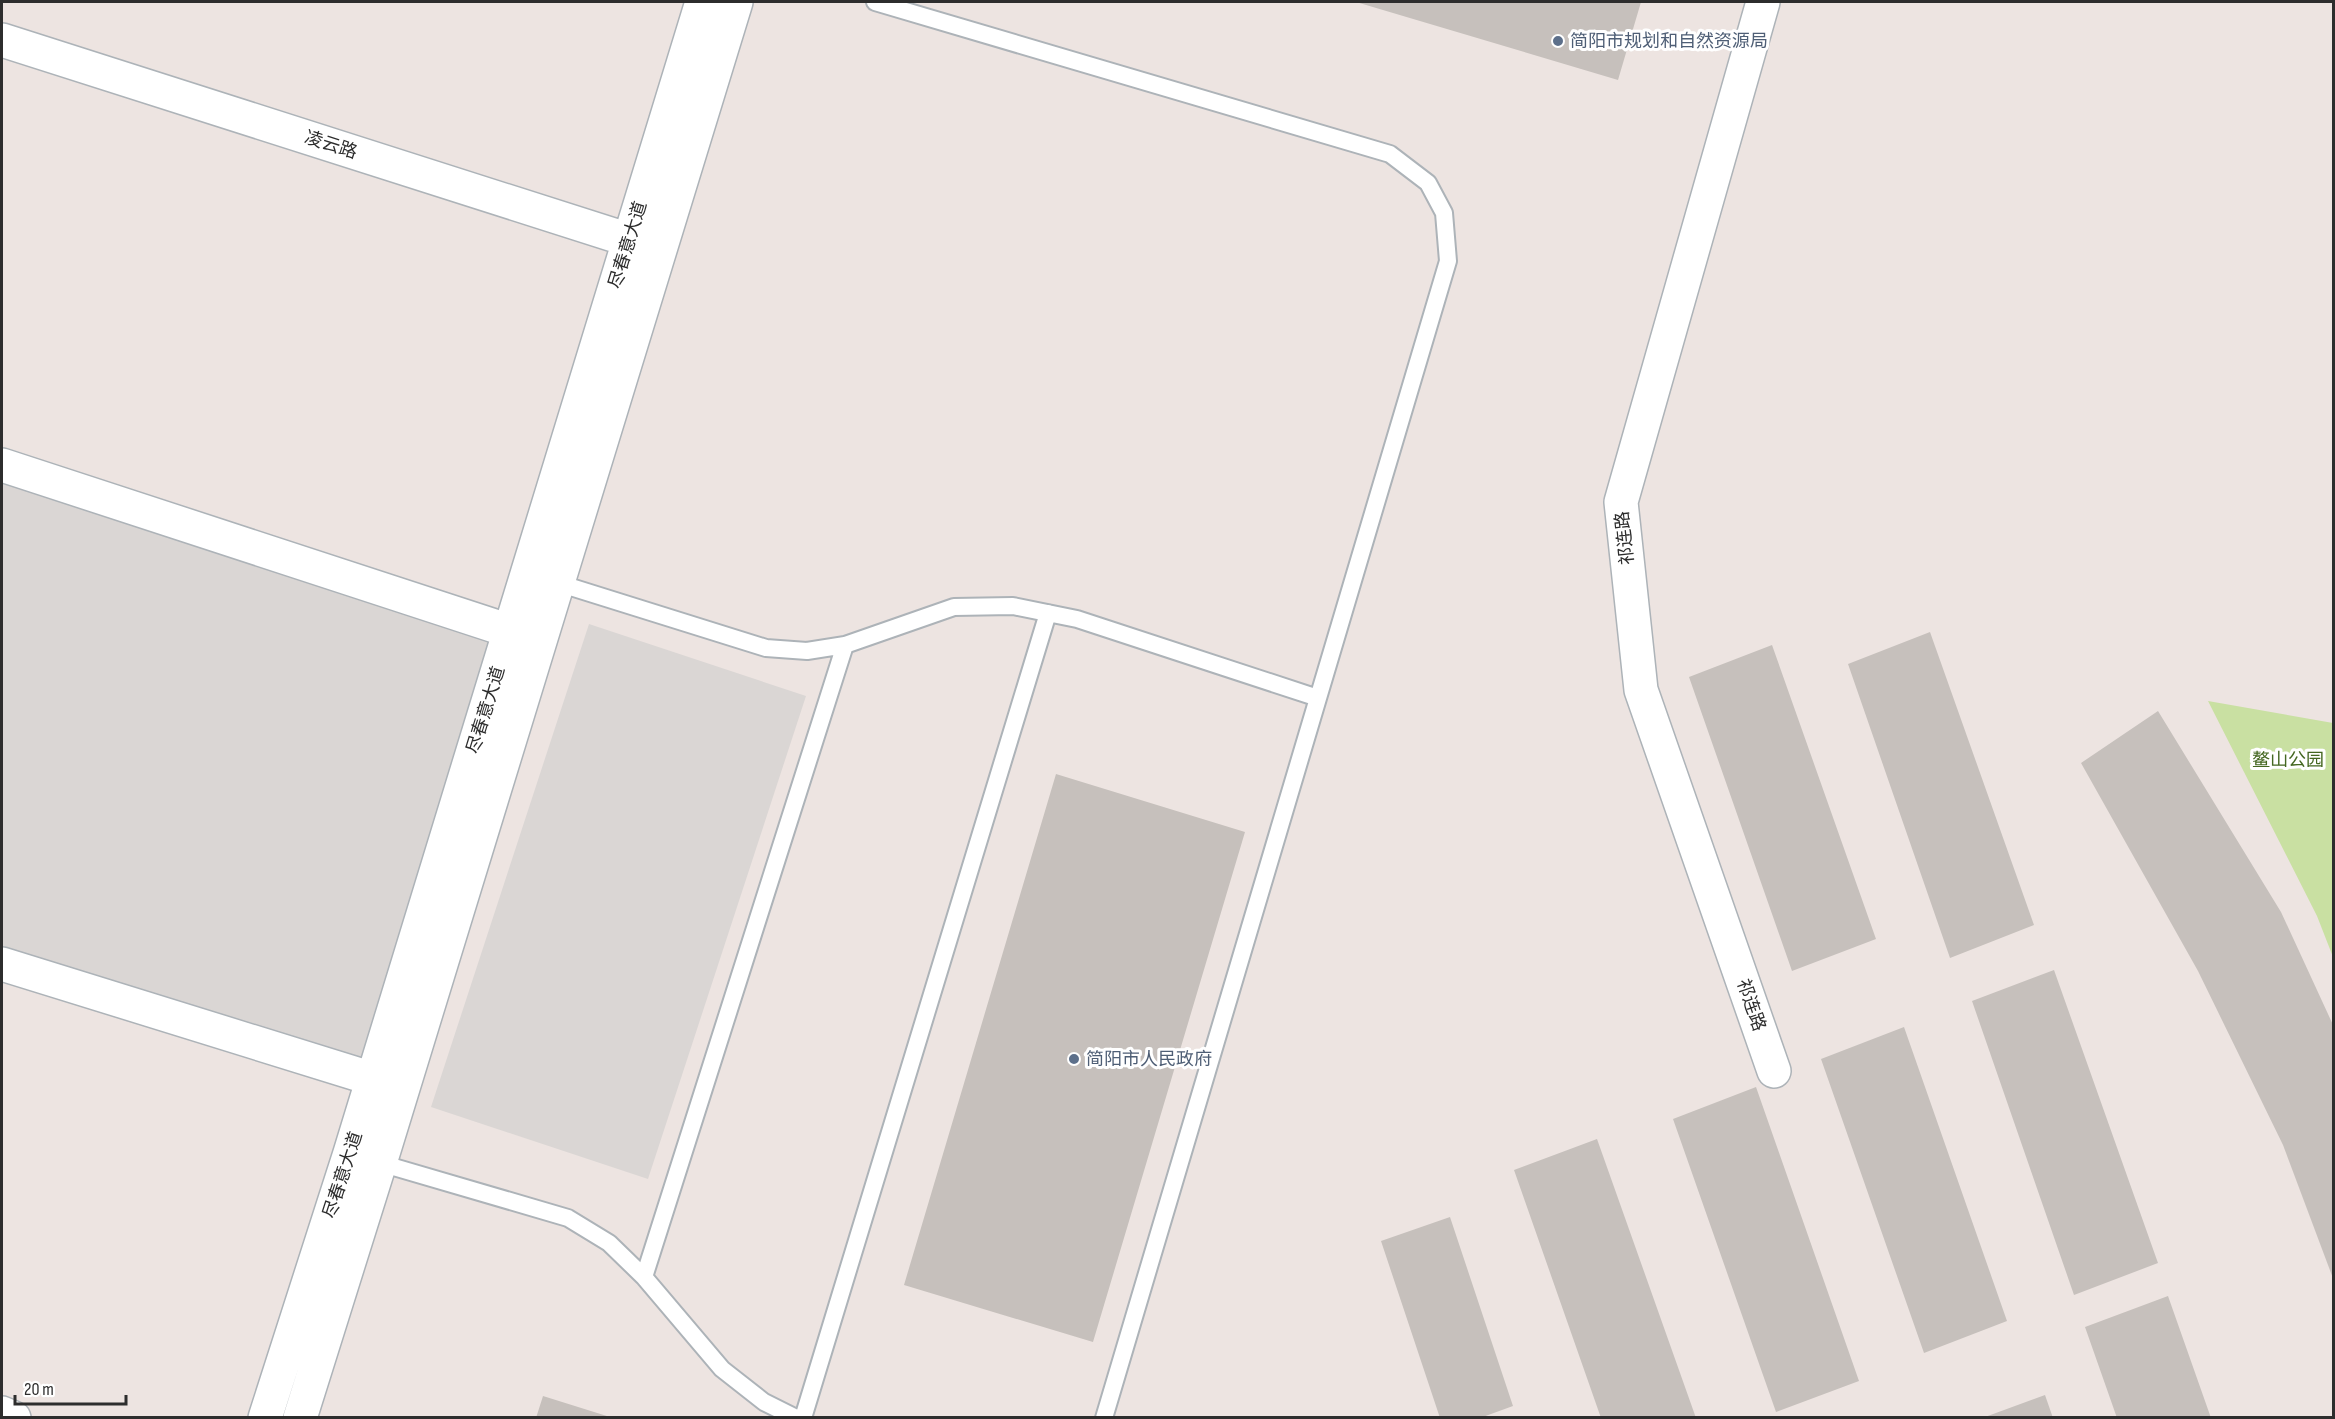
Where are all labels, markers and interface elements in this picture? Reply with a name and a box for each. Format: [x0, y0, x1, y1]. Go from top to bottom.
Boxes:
place label: 简阳市规划和自然资源局 [1570, 31, 1768, 52]
marker: 简阳市规划和自然资源局 [1551, 34, 1565, 48]
street label: 凌云路 [302, 127, 360, 163]
street label: 尽春意大道 [605, 199, 651, 291]
street label: 祁连路 [1612, 510, 1638, 566]
street label: 尽春意大道 [463, 664, 509, 756]
park label: 鳌山公园 [2252, 750, 2324, 771]
street label: 祁连路 [1732, 976, 1770, 1034]
place label: 简阳市人民政府 [1086, 1049, 1212, 1070]
marker: 简阳市人民政府 [1067, 1052, 1081, 1066]
street label: 尽春意大道 [319, 1129, 367, 1221]
scale bar [15, 1368, 126, 1406]
text: 20 m [24, 1379, 54, 1400]

